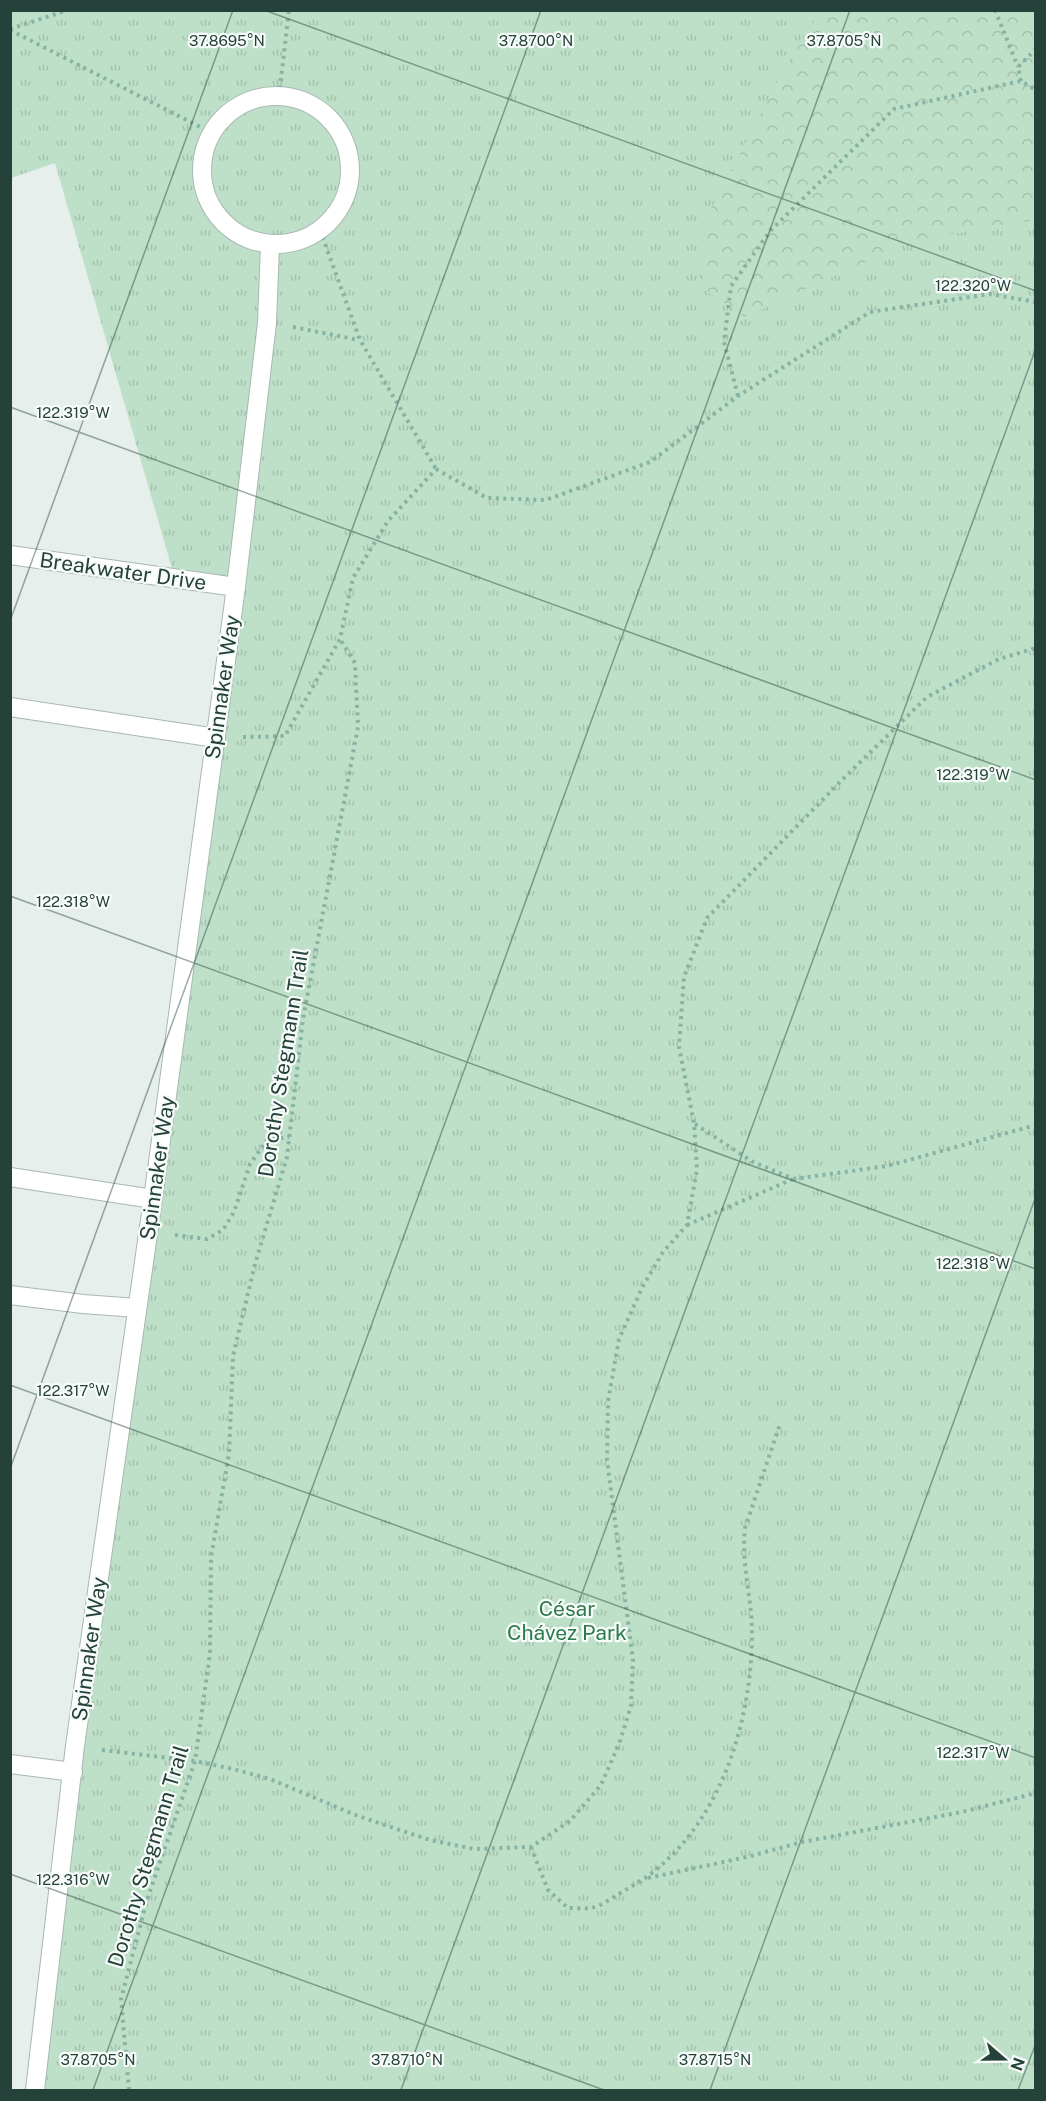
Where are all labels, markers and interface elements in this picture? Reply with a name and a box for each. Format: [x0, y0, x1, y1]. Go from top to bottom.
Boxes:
text: 37.8695°N [189, 32, 265, 49]
text: 37.8700°N [499, 32, 573, 49]
text: 37.8705°N [807, 32, 881, 49]
text: 122.320°W [935, 277, 1011, 294]
text: 122.319°W [36, 404, 110, 421]
street label: Breakwater Drive [38, 547, 208, 595]
street label: Spinnaker Way [200, 613, 244, 761]
text: 122.319°W [936, 766, 1010, 783]
text: 122.318°W [36, 893, 110, 910]
street label: Dorothy Stegmann Trail [253, 947, 313, 1179]
street label: Spinnaker Way [135, 1094, 179, 1242]
text: 122.318°W [936, 1255, 1010, 1272]
text: 122.317°W [36, 1382, 110, 1399]
street label: Spinnaker Way [67, 1575, 111, 1723]
park label: César Chávez Park [507, 1596, 627, 1645]
street label: Dorothy Stegmann Trail [102, 1742, 194, 1970]
text: 122.317°W [936, 1744, 1010, 1761]
text: 122.316°W [36, 1871, 110, 1888]
north arrow [974, 2029, 1034, 2089]
text: 37.8705°N [61, 2051, 135, 2068]
text: 37.8710°N [371, 2051, 443, 2068]
text: 37.8715°N [679, 2051, 751, 2068]
text: N [1007, 2055, 1029, 2073]

